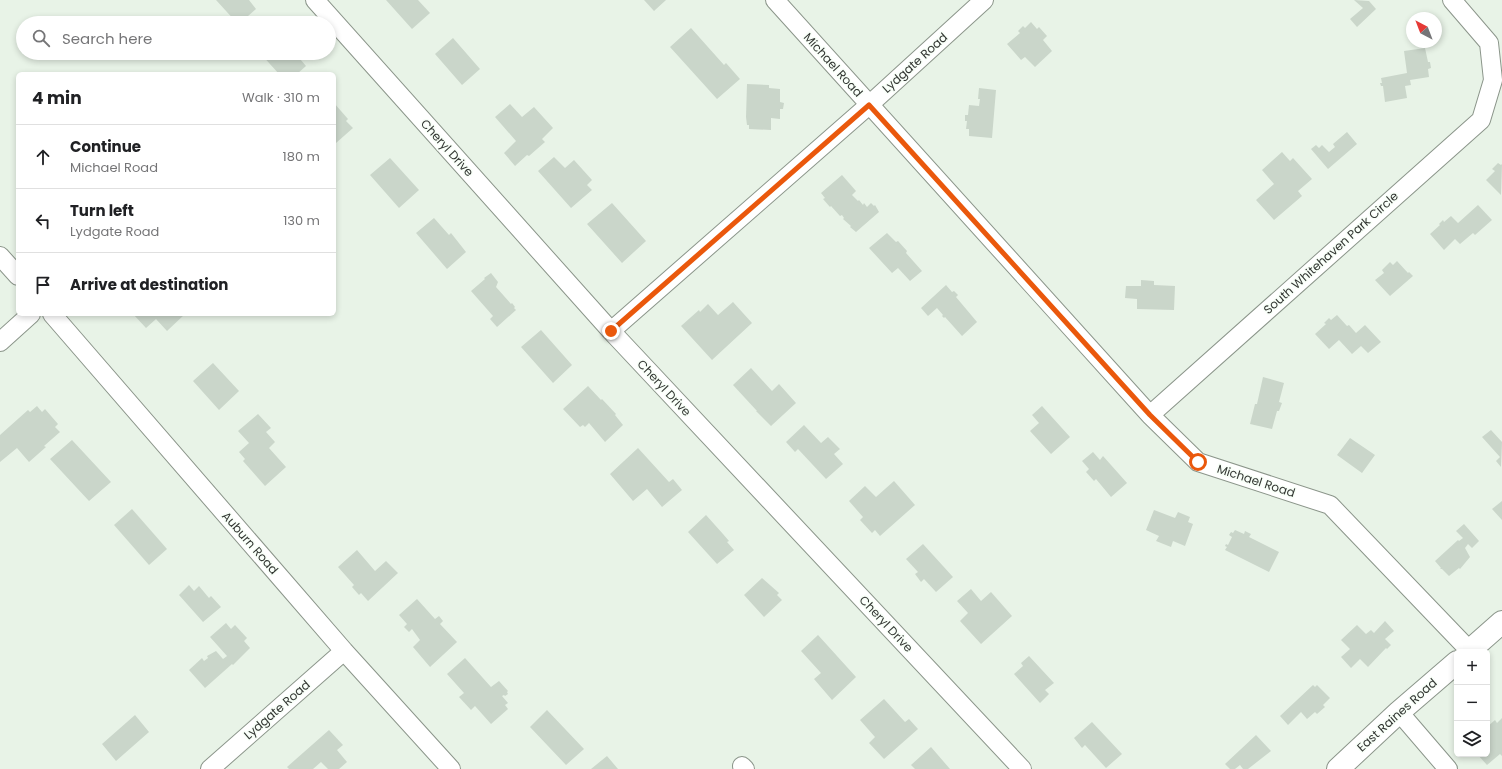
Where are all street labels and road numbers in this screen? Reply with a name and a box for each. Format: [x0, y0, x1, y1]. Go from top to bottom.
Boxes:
street label: Michael Road [800, 29, 867, 101]
street label: Lydgate Road [878, 29, 951, 97]
street label: Cheryl Drive [417, 115, 478, 180]
street label: South Whitehaven Park Circle [1260, 187, 1402, 318]
street label: Cheryl Drive [634, 356, 695, 420]
street label: Michael Road [1215, 460, 1297, 501]
street label: Auburn Road [218, 508, 282, 578]
street label: Cheryl Drive [856, 592, 917, 656]
street label: East Raines Road [1353, 674, 1440, 755]
street label: Lydgate Road [240, 676, 313, 743]

